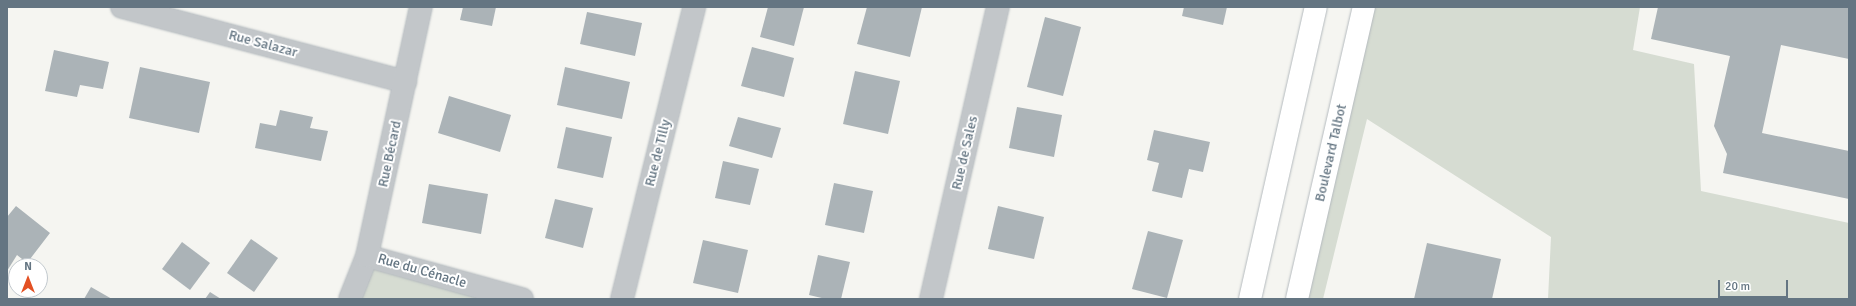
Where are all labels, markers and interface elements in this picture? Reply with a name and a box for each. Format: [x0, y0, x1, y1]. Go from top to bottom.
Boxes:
street label: Rue Salazar [227, 27, 299, 61]
street label: Boulevard Talbot [1312, 103, 1350, 203]
street label: Rue de Sales [948, 114, 982, 192]
street label: Rue de Tilly [642, 118, 674, 188]
street label: Rue Bécard [375, 119, 405, 189]
street label: Rue du Cénacle [376, 250, 468, 292]
north arrow [8, 258, 48, 298]
text: N [24, 260, 32, 273]
scale bar [1720, 272, 1790, 298]
text: 20 m [1725, 279, 1750, 294]

